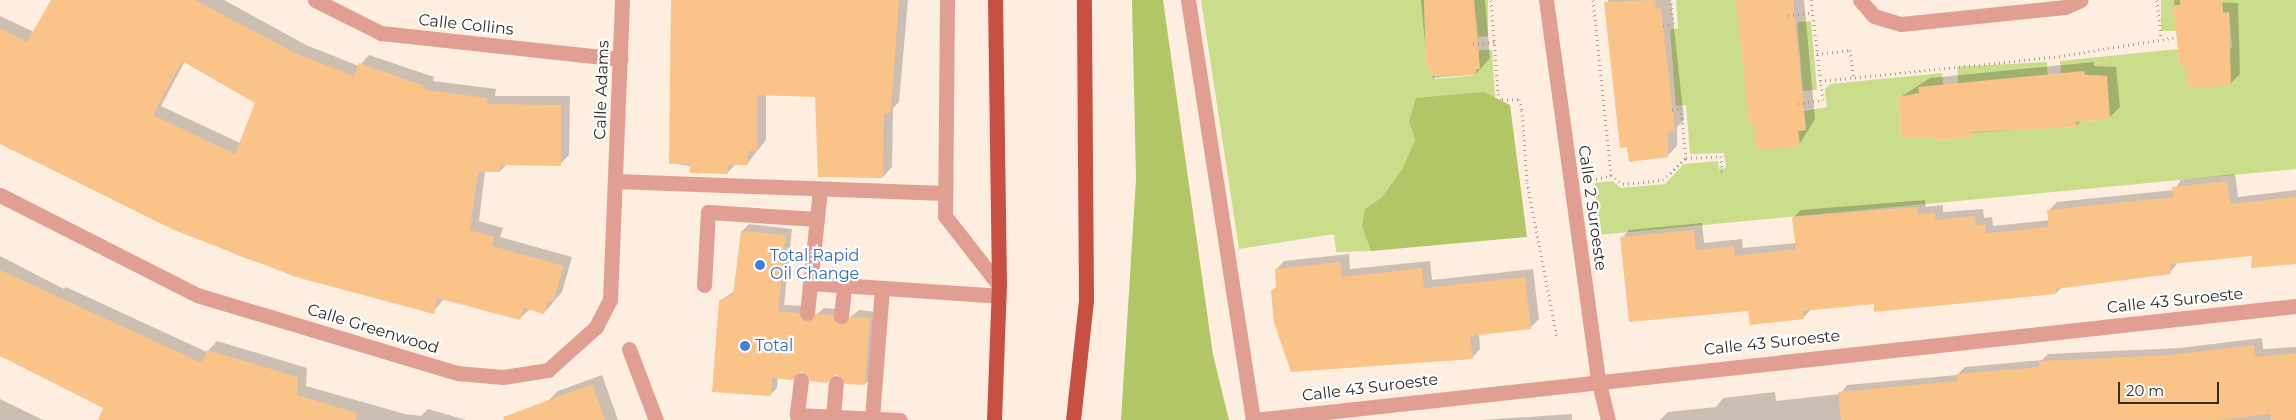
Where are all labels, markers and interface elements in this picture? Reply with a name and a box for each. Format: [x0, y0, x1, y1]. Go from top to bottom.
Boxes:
street label: Calle Collins [417, 10, 515, 40]
street label: Calle Adams [591, 40, 613, 140]
street label: Calle 2 Suroeste [1574, 144, 1610, 272]
place label: Total Rapid Oil Change [770, 246, 859, 284]
marker: Total Rapid Oil Change [754, 259, 766, 271]
street label: Calle 43 Suroeste [2106, 284, 2244, 318]
street label: Calle Greenwood [305, 300, 441, 358]
street label: Calle 43 Suroeste [1703, 326, 1841, 360]
place label: Total [755, 336, 793, 356]
marker: Total [739, 340, 751, 352]
street label: Calle 43 Suroeste [1301, 370, 1439, 406]
scale bar [2121, 372, 2222, 404]
text: 20 m [2126, 381, 2164, 400]

